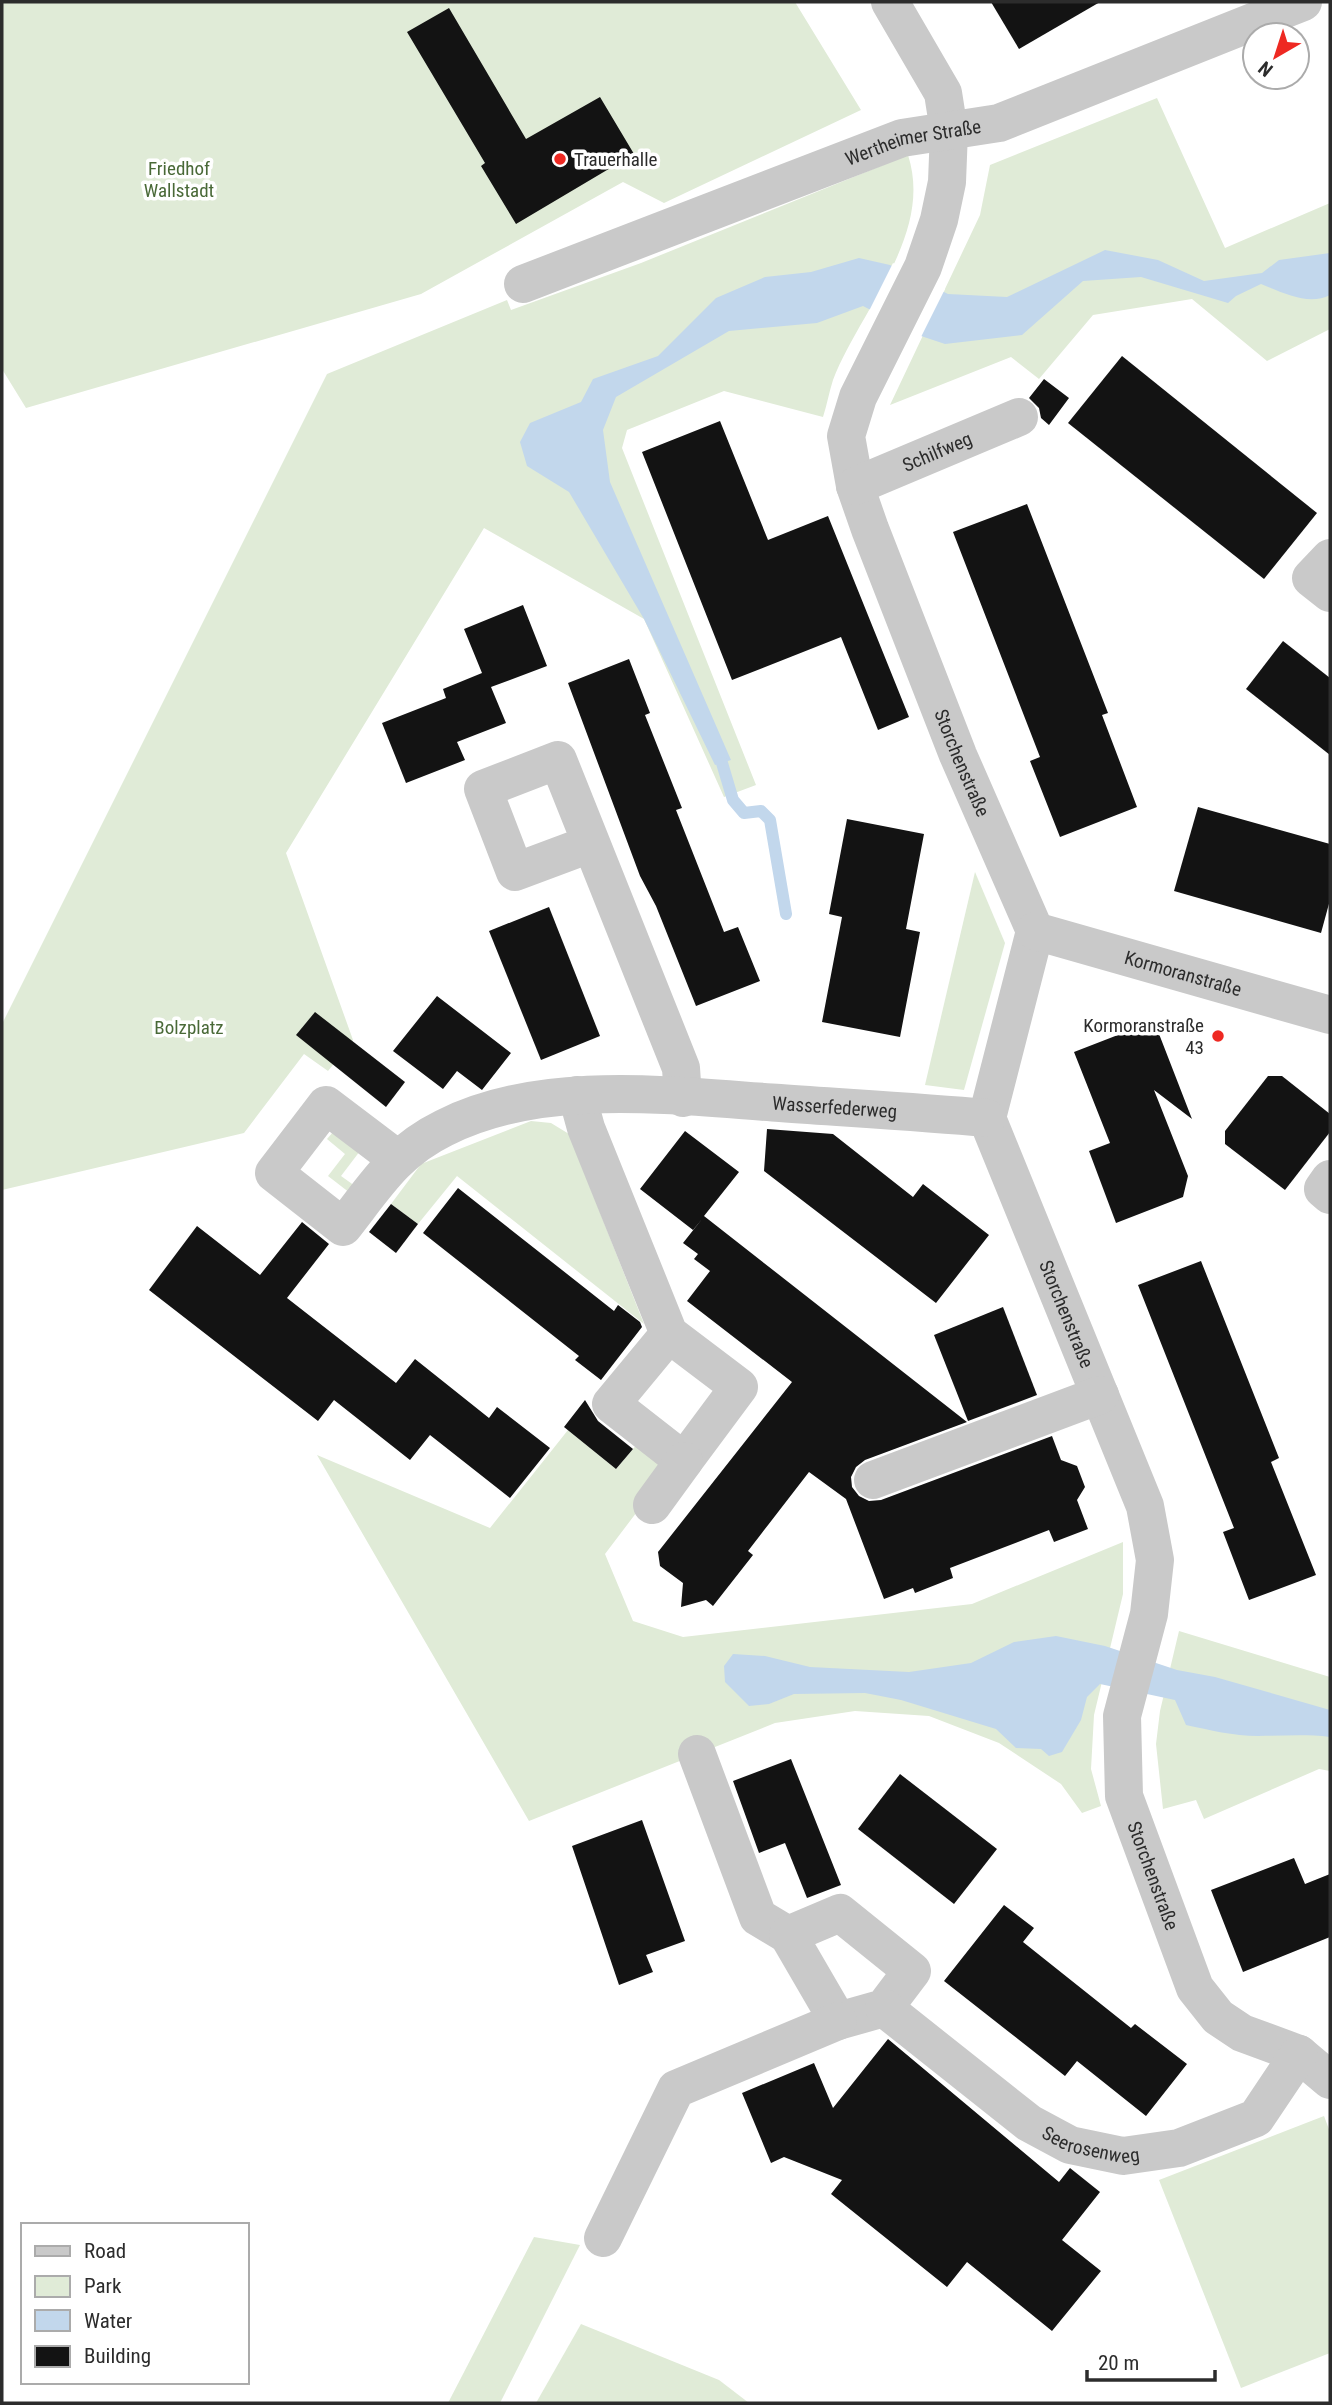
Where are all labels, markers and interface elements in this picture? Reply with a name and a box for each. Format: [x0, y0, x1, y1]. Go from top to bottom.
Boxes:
north arrow [1241, 21, 1311, 91]
text: N [1254, 56, 1277, 81]
street label: Wertheimer Straße [842, 114, 983, 170]
place label: Trauerhalle [574, 148, 658, 171]
marker: Trauerhalle [552, 151, 568, 167]
park label: Friedhof Wallstadt [144, 157, 214, 202]
street label: Schilfweg [899, 427, 975, 476]
street label: Storchenstraße [930, 706, 995, 820]
street label: Kormoranstraße [1122, 946, 1244, 1001]
place label: Kormoranstraße 43 [1083, 1014, 1204, 1059]
park label: Bolzplatz [154, 1016, 224, 1039]
marker: Kormoranstraße 43 [1210, 1028, 1226, 1044]
street label: Wasserfederweg [772, 1091, 898, 1123]
street label: Storchenstraße [1035, 1257, 1099, 1371]
street label: Storchenstraße [1123, 1818, 1184, 1933]
street label: Seerosenweg [1038, 2121, 1141, 2168]
legend [21, 2223, 248, 2384]
text: Road [84, 2239, 126, 2263]
text: Park [84, 2274, 122, 2298]
text: Water [84, 2309, 132, 2333]
scale bar [1087, 2338, 1215, 2382]
text: Building [84, 2344, 151, 2368]
text: 20 m [1098, 2351, 1139, 2375]

